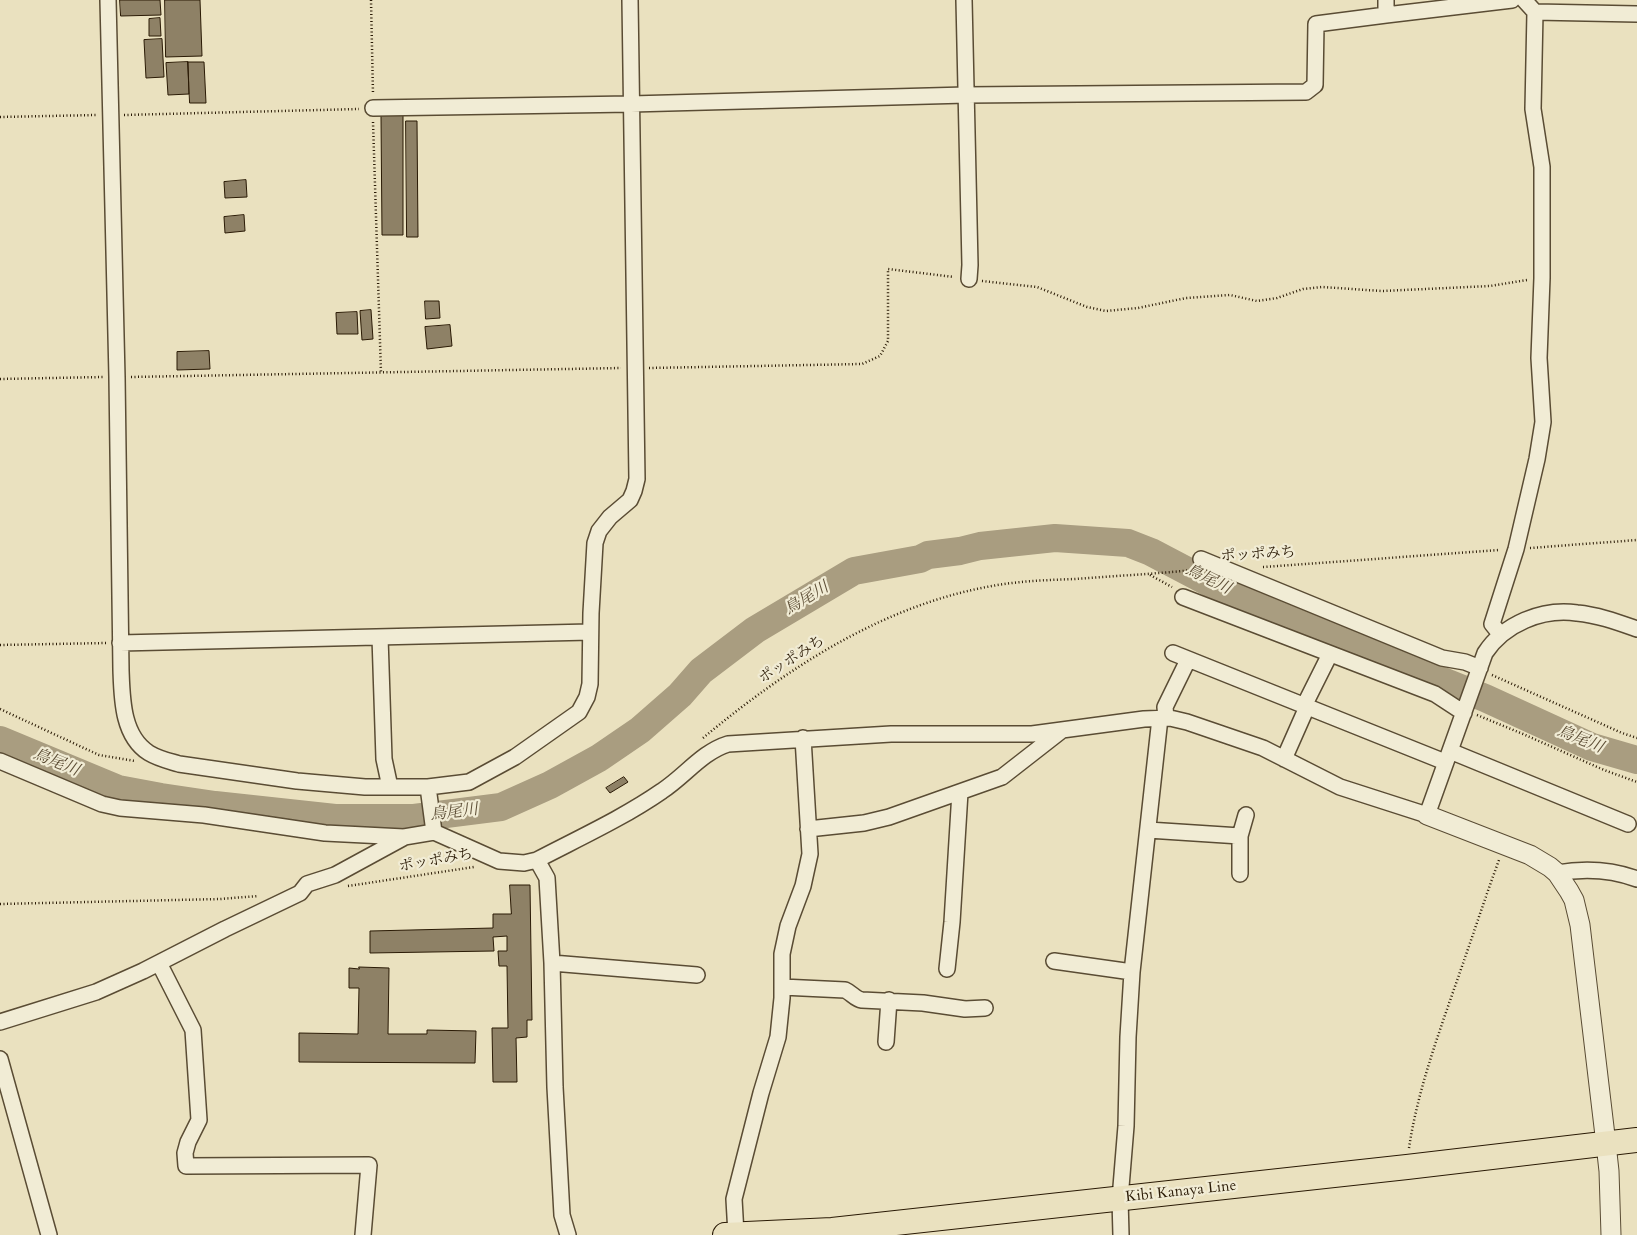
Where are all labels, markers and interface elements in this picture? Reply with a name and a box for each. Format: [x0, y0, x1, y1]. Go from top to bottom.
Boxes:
street label: ポッポみち [1220, 544, 1296, 566]
water label: 鳥尾川 [1182, 561, 1234, 599]
water label: 鳥尾川 [781, 578, 833, 620]
street label: ポッポみち [756, 632, 828, 688]
water label: 鳥尾川 [1554, 722, 1606, 758]
water label: 鳥尾川 [30, 745, 82, 781]
water label: 鳥尾川 [429, 801, 479, 825]
street label: ポッポみち [398, 846, 474, 876]
street label: Kibi Kanaya Line [1125, 1177, 1237, 1207]

